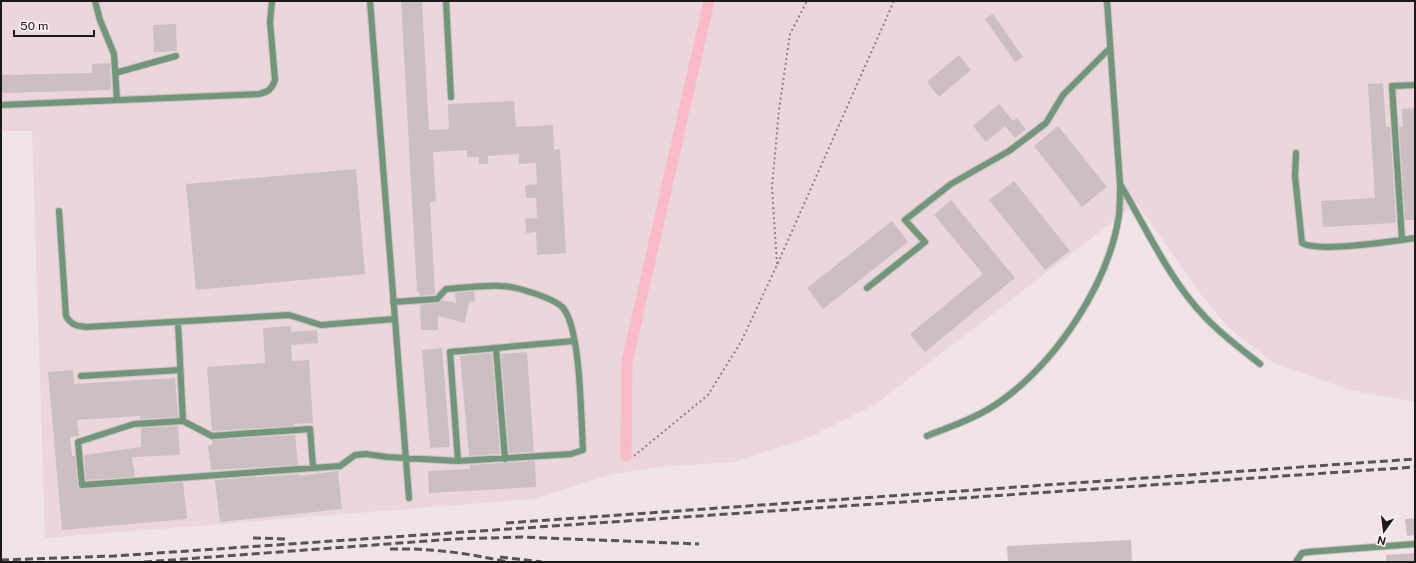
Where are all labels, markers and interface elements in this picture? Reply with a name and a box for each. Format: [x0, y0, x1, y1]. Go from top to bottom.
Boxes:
scale bar [14, 12, 94, 38]
text: 50 m [20, 19, 48, 33]
north arrow [1364, 511, 1404, 551]
text: N [1376, 534, 1387, 548]

